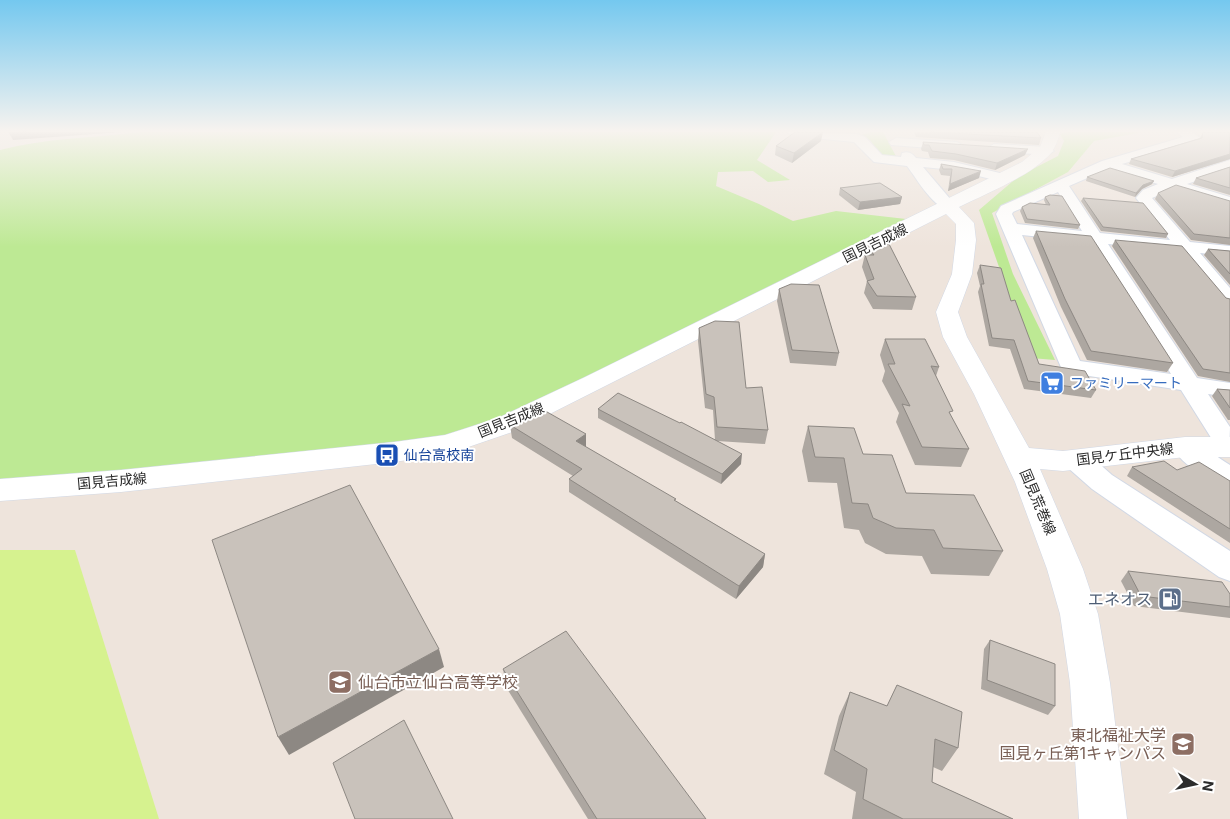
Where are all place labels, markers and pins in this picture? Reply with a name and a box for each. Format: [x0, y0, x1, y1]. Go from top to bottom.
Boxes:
supermarket icon: ファミリーマート [1039, 370, 1065, 396]
place label: ファミリーマート [1070, 374, 1182, 391]
bus stop icon: 仙台高校南 [374, 442, 400, 468]
place label: 仙台高校南 [404, 446, 474, 463]
fuel station icon: エネオス [1157, 586, 1183, 612]
place label: エネオス [1088, 589, 1152, 609]
school or university icon: 仙台市立仙台高等学校 [327, 669, 353, 695]
place label: 仙台市立仙台高等学校 [358, 672, 518, 692]
place label: 東北福祉大学 国見ヶ丘第1キャンパス [999, 725, 1166, 763]
school or university icon: 東北福祉大学 国見ヶ丘第1キャンパス [1170, 731, 1196, 757]

